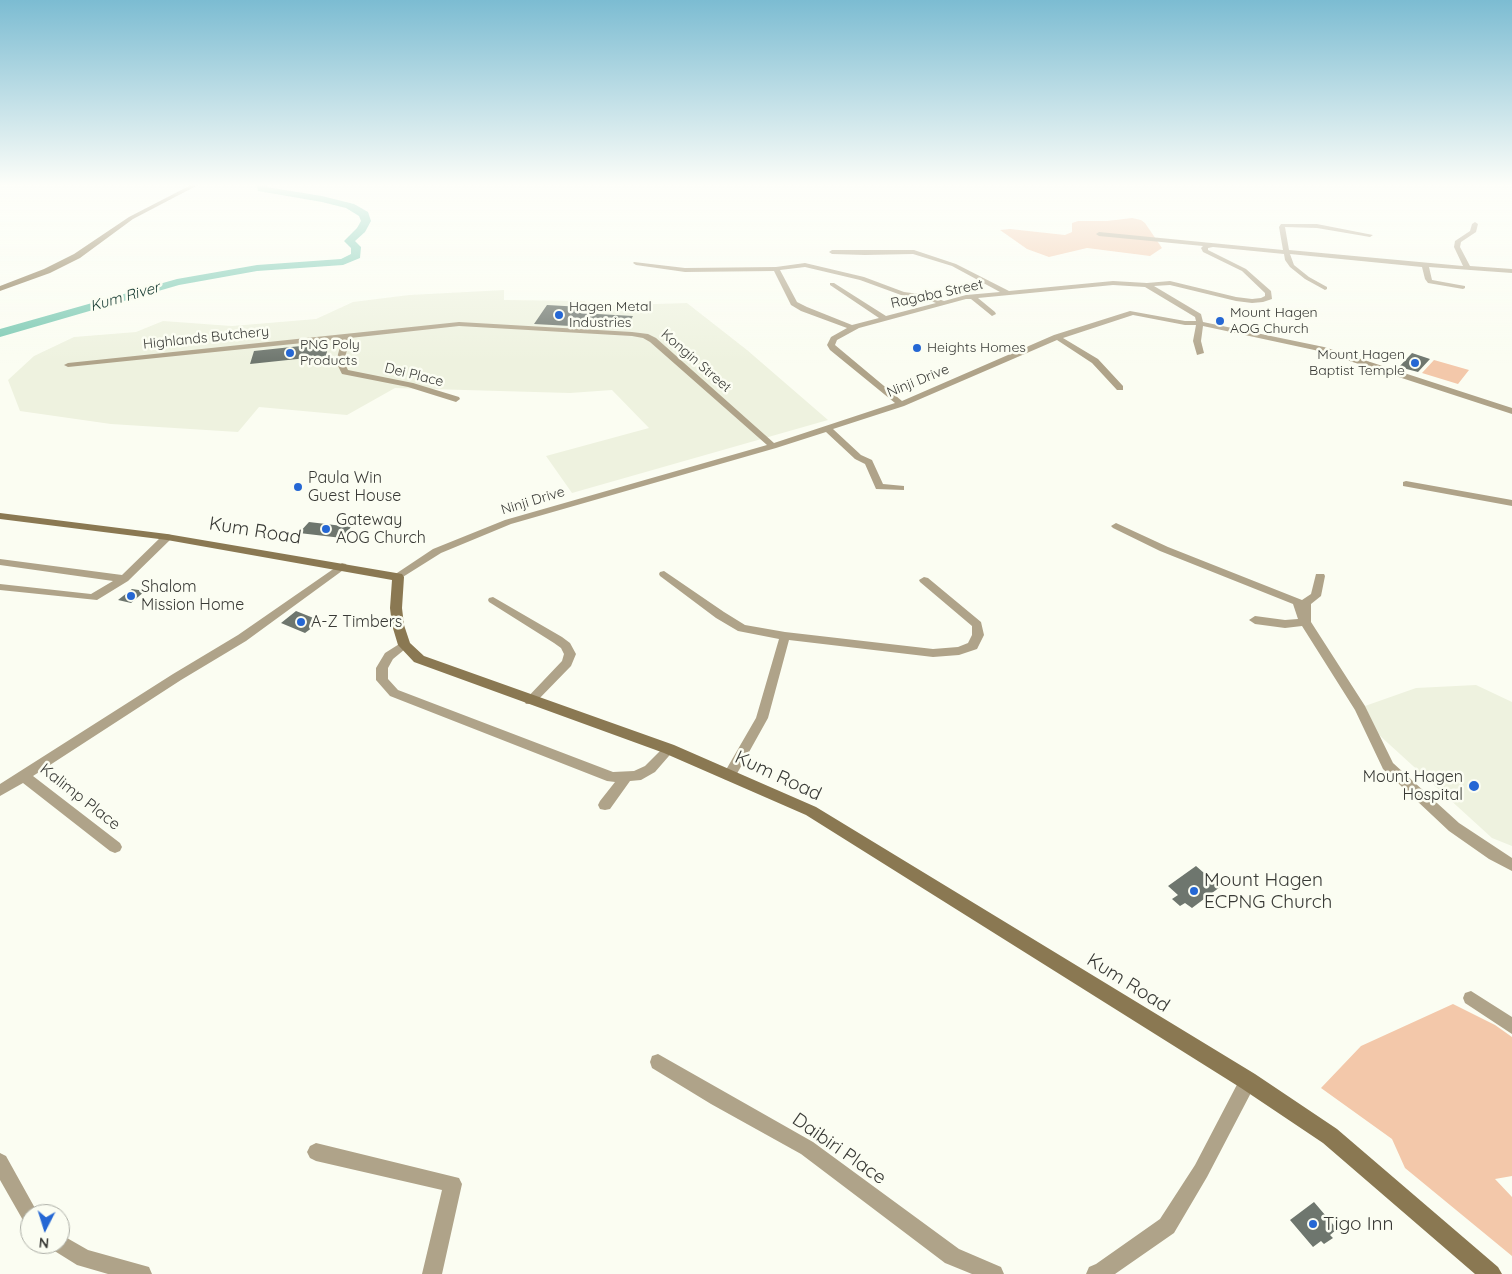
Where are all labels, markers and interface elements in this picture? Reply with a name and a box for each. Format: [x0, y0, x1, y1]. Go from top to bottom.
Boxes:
street label: Ragaba Street [889, 276, 985, 312]
water label: Kum River [88, 278, 162, 316]
place label: Hagen Metal Industries [569, 299, 652, 332]
place label: Mount Hagen AOG Church [1230, 305, 1318, 338]
marker: Hagen Metal Industries [553, 309, 565, 321]
marker: Mount Hagen AOG Church [1214, 315, 1226, 327]
street label: Highlands Butchery [142, 323, 270, 353]
street label: Kongin Street [657, 326, 735, 396]
place label: PNG Poly Products [300, 337, 360, 370]
place label: Heights Homes [927, 340, 1026, 356]
marker: Heights Homes [911, 342, 923, 354]
marker: PNG Poly Products [284, 347, 296, 359]
place label: Mount Hagen Baptist Temple [1309, 347, 1405, 380]
marker: Mount Hagen Baptist Temple [1409, 357, 1421, 369]
street label: Dei Place [383, 360, 445, 390]
street label: Ninji Drive [884, 361, 952, 401]
place label: Paula Win Guest House [308, 468, 401, 506]
marker: Paula Win Guest House [292, 481, 304, 493]
street label: Ninji Drive [499, 483, 567, 519]
place label: Gateway AOG Church [336, 510, 426, 548]
street label: Kum Road [207, 512, 303, 550]
marker: Gateway AOG Church [320, 523, 332, 535]
place label: Shalom Mission Home [141, 577, 244, 615]
marker: Shalom Mission Home [125, 590, 137, 602]
place label: A-Z Timbers [311, 612, 402, 632]
marker: A-Z Timbers [295, 616, 307, 628]
street label: Kum Road [731, 746, 825, 806]
street label: Kalimp Place [36, 760, 124, 834]
place label: Mount Hagen Hospital [1363, 767, 1463, 805]
marker: Mount Hagen Hospital [1467, 779, 1481, 793]
place label: Mount Hagen ECPNG Church [1204, 869, 1332, 913]
marker: Mount Hagen ECPNG Church [1188, 885, 1200, 897]
street label: Kum Road [1082, 949, 1174, 1017]
street label: Daibiri Place [788, 1108, 890, 1190]
north arrow [20, 1204, 70, 1254]
place label: Tigo Inn [1323, 1213, 1393, 1235]
marker: Tigo Inn [1307, 1218, 1319, 1230]
text: N [38, 1234, 50, 1252]

